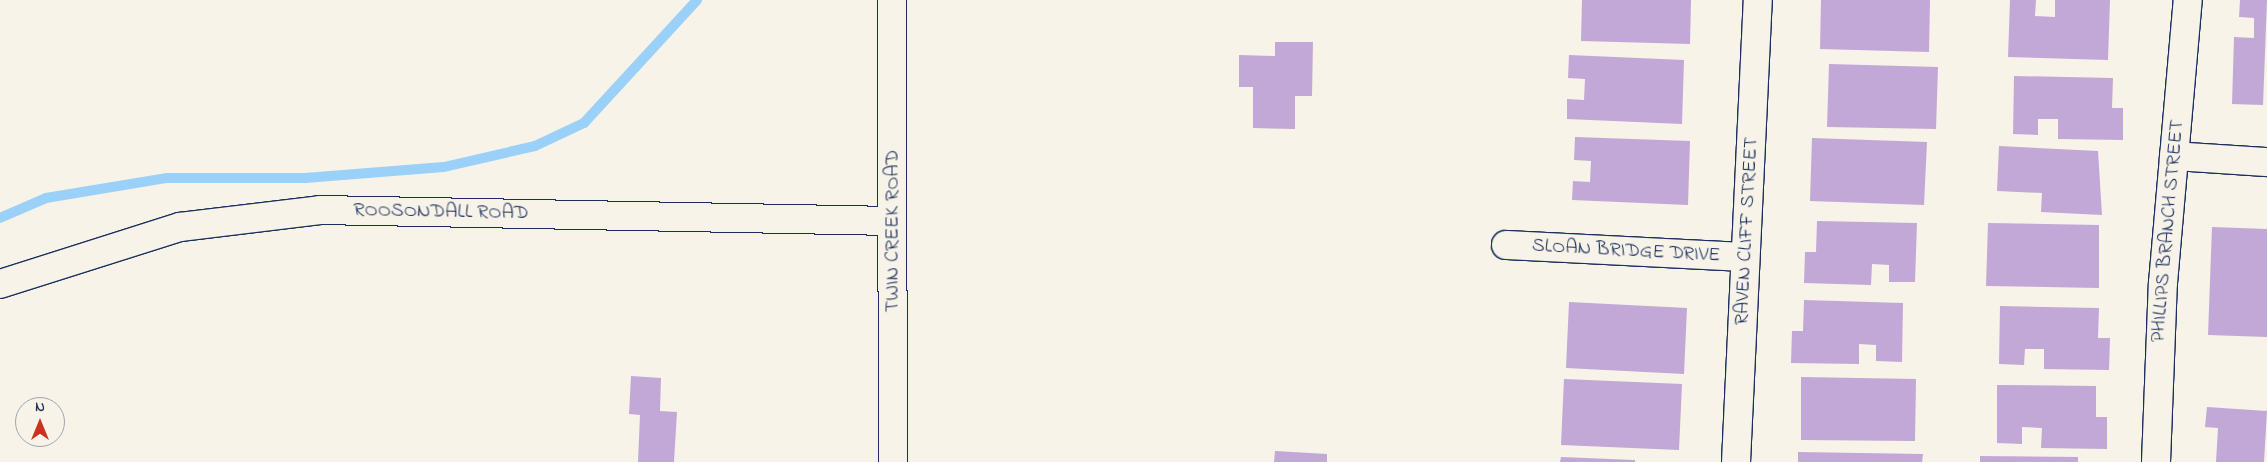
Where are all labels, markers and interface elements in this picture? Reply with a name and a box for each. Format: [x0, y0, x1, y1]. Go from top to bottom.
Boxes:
street label: PHILLIPS BRANCH STREET [2146, 119, 2190, 343]
street label: RAVEN CLIFF STREET [1730, 136, 1764, 326]
street label: TWIN CREEK ROAD [881, 150, 905, 312]
street label: ROOSONDALL ROAD [353, 198, 529, 226]
street label: SLOAN BRIDGE DRIVE [1531, 234, 1721, 268]
north arrow [15, 397, 65, 447]
text: N [35, 397, 45, 418]

